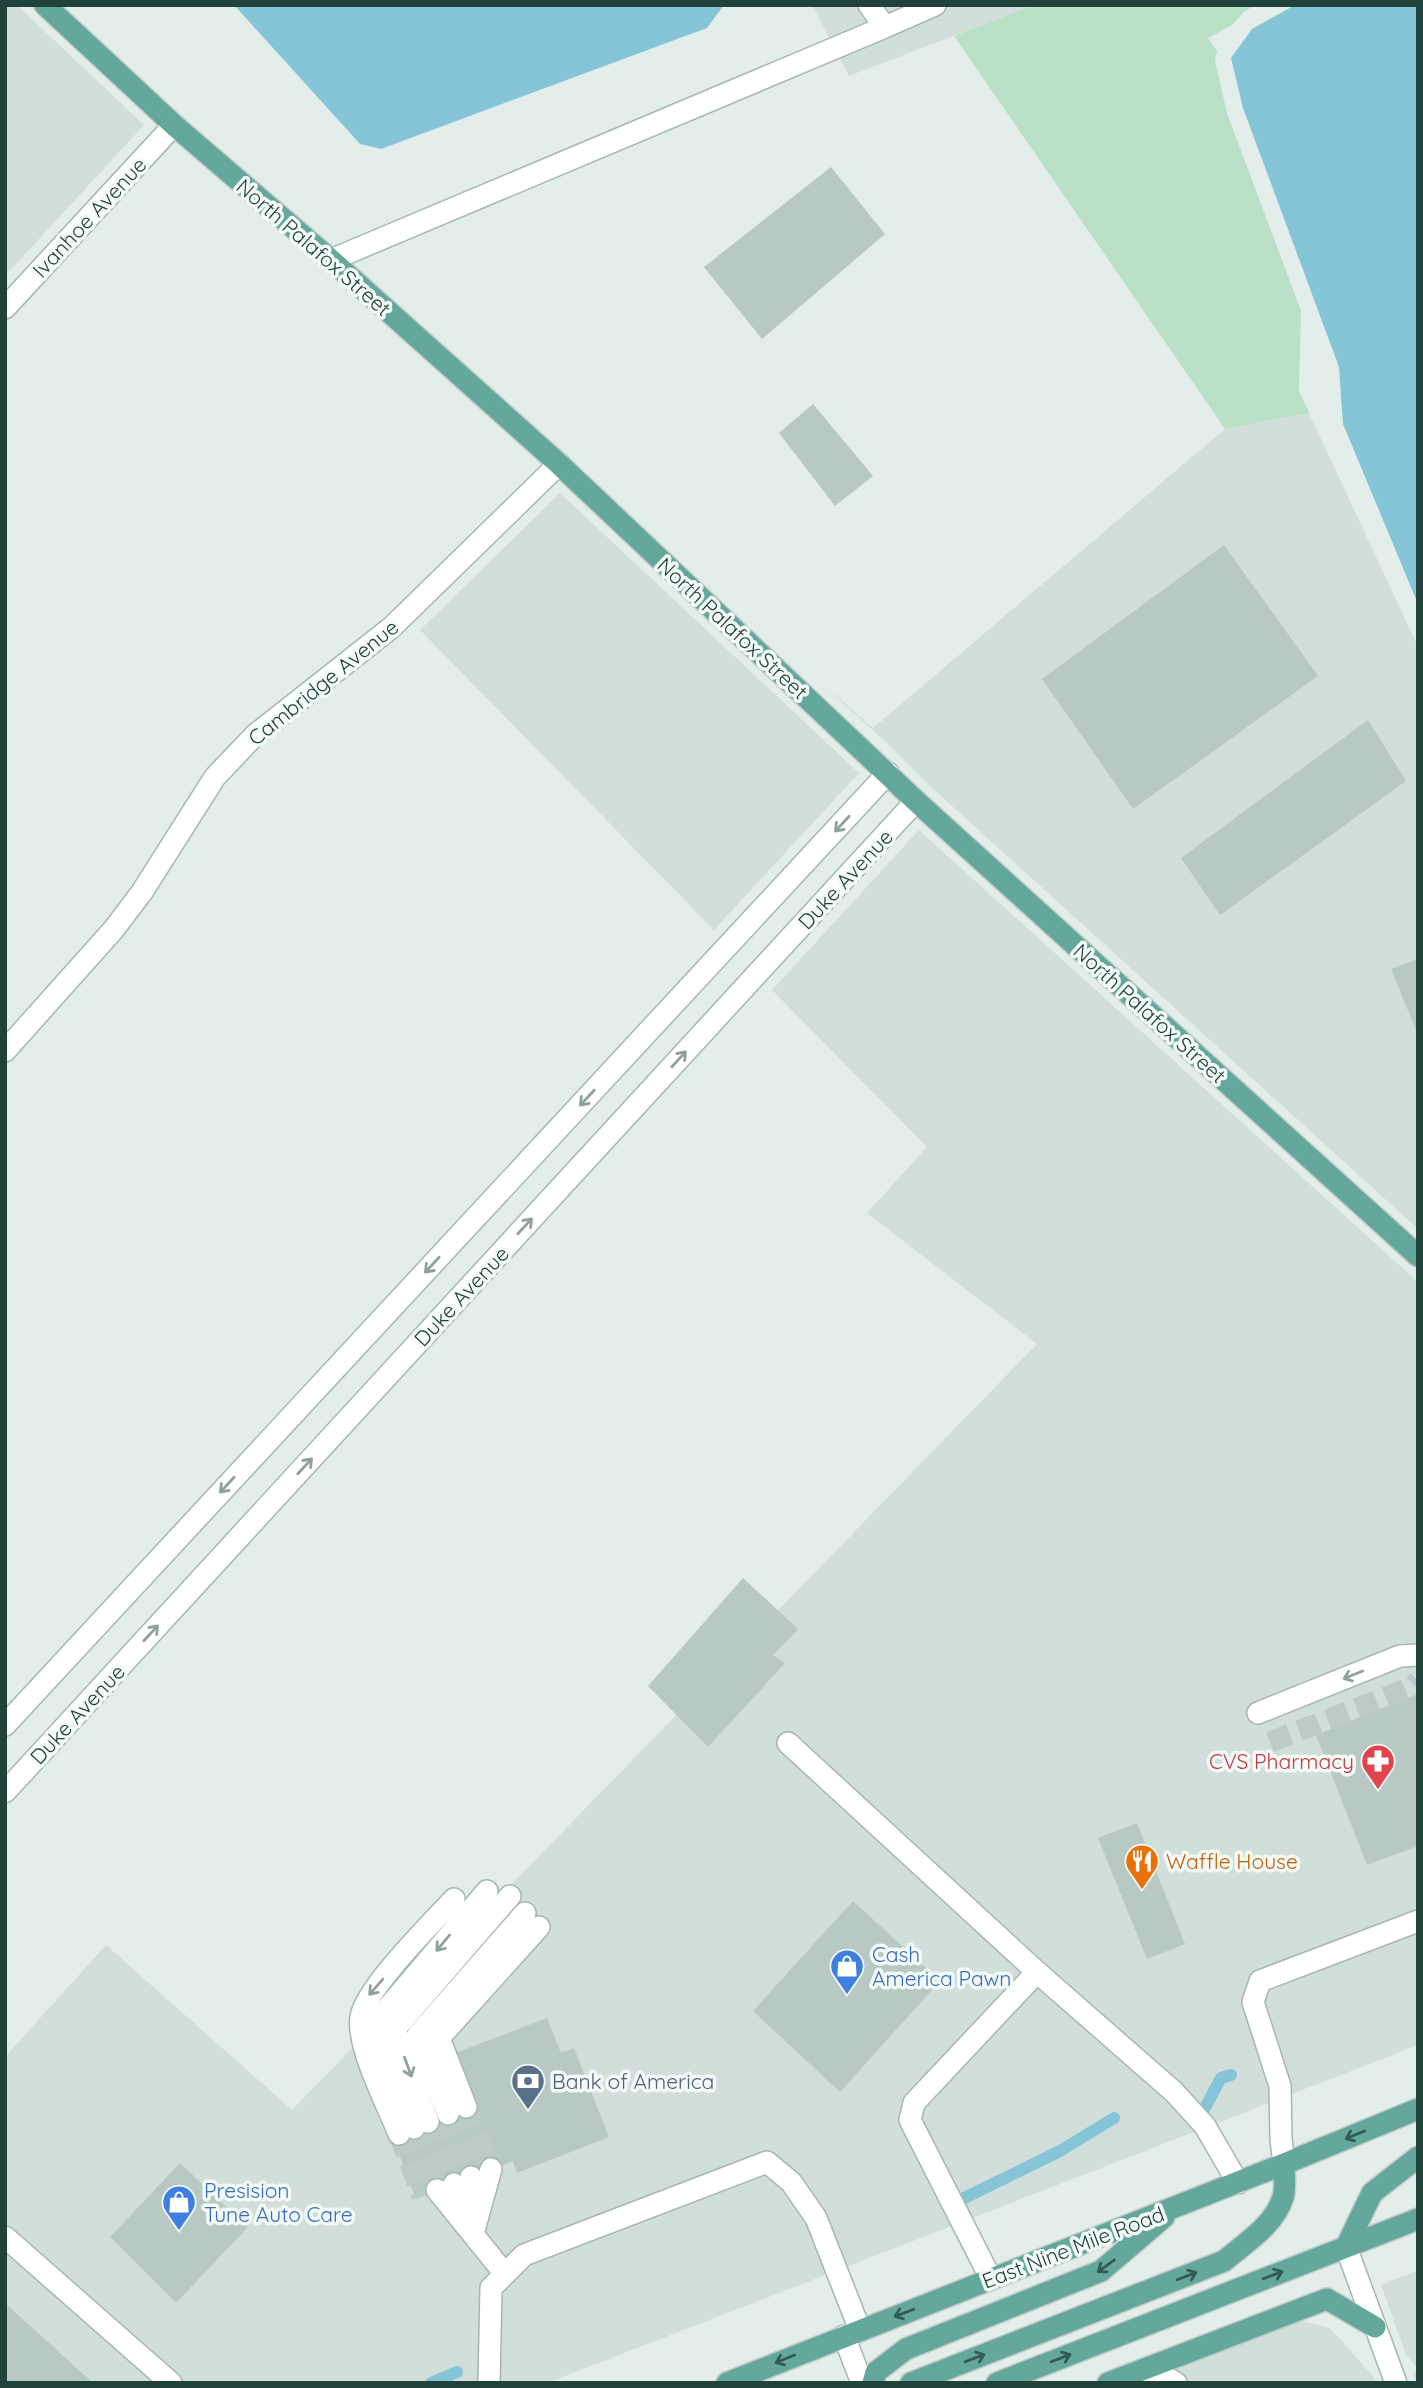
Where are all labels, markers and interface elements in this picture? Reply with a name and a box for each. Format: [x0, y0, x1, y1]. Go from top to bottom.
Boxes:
street label: Ivanhoe Avenue [27, 151, 151, 283]
street label: North Palafox Street [231, 173, 397, 321]
street label: North Palafox Street [652, 552, 814, 704]
street label: Cambridge Avenue [243, 613, 403, 751]
one-way arrow [833, 815, 850, 832]
street label: Duke Avenue [792, 824, 898, 934]
street label: North Palafox Street [1068, 938, 1232, 1088]
one-way arrow [671, 1051, 688, 1068]
one-way arrow [579, 1089, 595, 1107]
one-way arrow [517, 1218, 534, 1235]
street label: Duke Avenue [408, 1241, 514, 1351]
one-way arrow [424, 1256, 441, 1273]
one-way arrow [297, 1457, 313, 1475]
one-way arrow [219, 1477, 236, 1494]
one-way arrow [143, 1624, 159, 1642]
street label: Duke Avenue [24, 1659, 130, 1769]
one-way arrow [1343, 1669, 1365, 1682]
pharmacy icon: CVS Pharmacy [1359, 1742, 1397, 1791]
place label: CVS Pharmacy [1209, 1748, 1354, 1774]
restaurant icon: Waffle House [1123, 1842, 1161, 1891]
place label: Waffle House [1166, 1848, 1298, 1874]
one-way arrow [435, 1934, 451, 1952]
place label: Cash America Pawn [872, 1941, 1011, 1991]
shop icon: Cash America Pawn [828, 1947, 866, 1996]
one-way arrow [368, 1978, 384, 1996]
one-way arrow [403, 2055, 415, 2077]
bank icon: Bank of America [509, 2062, 547, 2111]
place label: Bank of America [552, 2068, 714, 2094]
one-way arrow [1344, 2129, 1366, 2142]
place label: Presision Tune Auto Care [204, 2177, 353, 2227]
shop icon: Presision Tune Auto Care [160, 2183, 198, 2232]
street label: East Nine Mile Road [978, 2200, 1168, 2294]
one-way arrow [1096, 2258, 1115, 2273]
one-way arrow [1175, 2268, 1197, 2281]
one-way arrow [1262, 2268, 1283, 2281]
one-way arrow [894, 2307, 915, 2320]
one-way arrow [963, 2351, 985, 2364]
one-way arrow [1050, 2351, 1071, 2363]
one-way arrow [775, 2354, 797, 2367]

